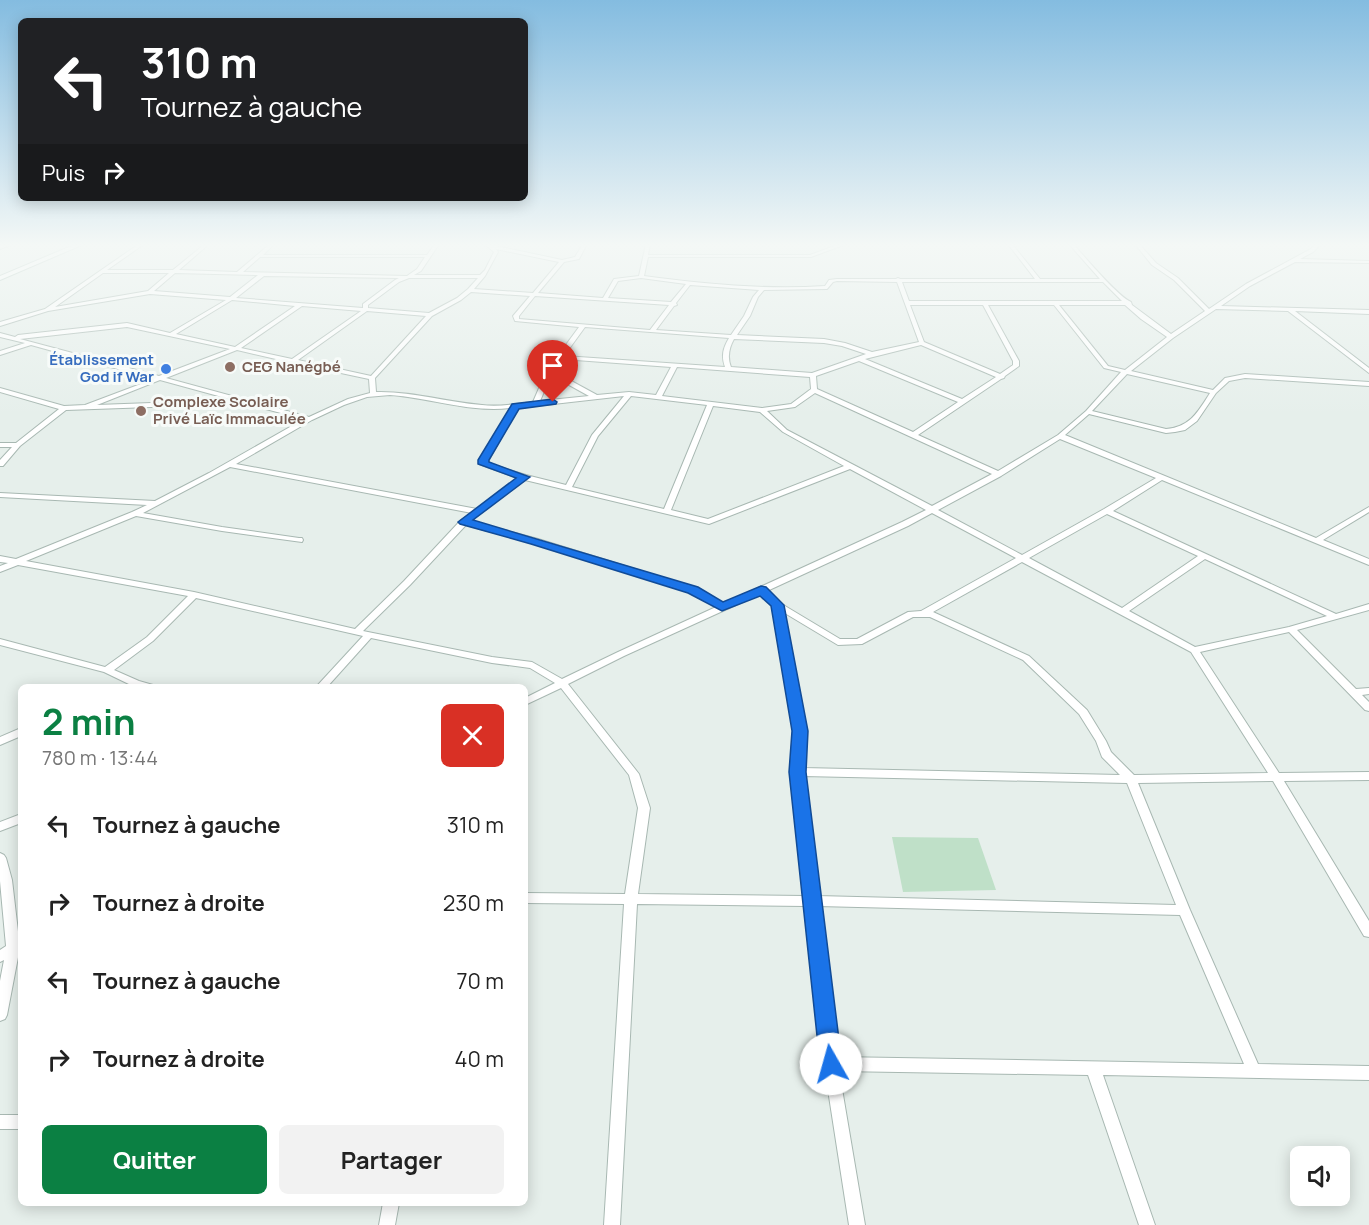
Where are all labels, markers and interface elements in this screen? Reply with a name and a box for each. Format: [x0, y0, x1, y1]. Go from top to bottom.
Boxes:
text: 310 m [141, 33, 258, 91]
icon: left [42, 42, 120, 120]
text: Tournez à gauche [141, 88, 362, 125]
icon: right [97, 156, 130, 189]
text: Puis [42, 158, 85, 188]
pin [527, 340, 578, 402]
place label: Établissement God if War [49, 349, 154, 387]
icon: arrive [536, 349, 569, 382]
place label: CEG Nanégbé [242, 356, 341, 377]
marker: CEG Nanégbé [223, 360, 237, 374]
marker: Établissement God if War [159, 362, 173, 376]
place label: Complexe Scolaire Privé Laïc Immaculée [153, 391, 306, 429]
marker: Complexe Scolaire Privé Laïc Immaculée [134, 404, 148, 418]
text: 2 min [42, 697, 136, 746]
button: close [441, 704, 504, 767]
text: 780 m · 13:44 [42, 744, 158, 771]
icon: left [42, 809, 75, 842]
text: Tournez à gauche [93, 810, 280, 840]
text: 310 m [447, 810, 504, 840]
icon: right [42, 887, 75, 920]
text: Tournez à droite [93, 888, 265, 918]
text: 230 m [443, 888, 504, 918]
icon: left [42, 965, 75, 998]
text: Tournez à gauche [93, 966, 280, 996]
text: 70 m [456, 966, 504, 996]
position arrow [799, 1032, 863, 1096]
icon: right [42, 1043, 75, 1076]
text: Tournez à droite [93, 1044, 265, 1074]
text: 40 m [455, 1044, 504, 1074]
button: Quitter [42, 1125, 267, 1194]
button: Partager [279, 1125, 504, 1194]
map controls [1290, 1146, 1350, 1206]
button: sound [1290, 1146, 1350, 1206]

